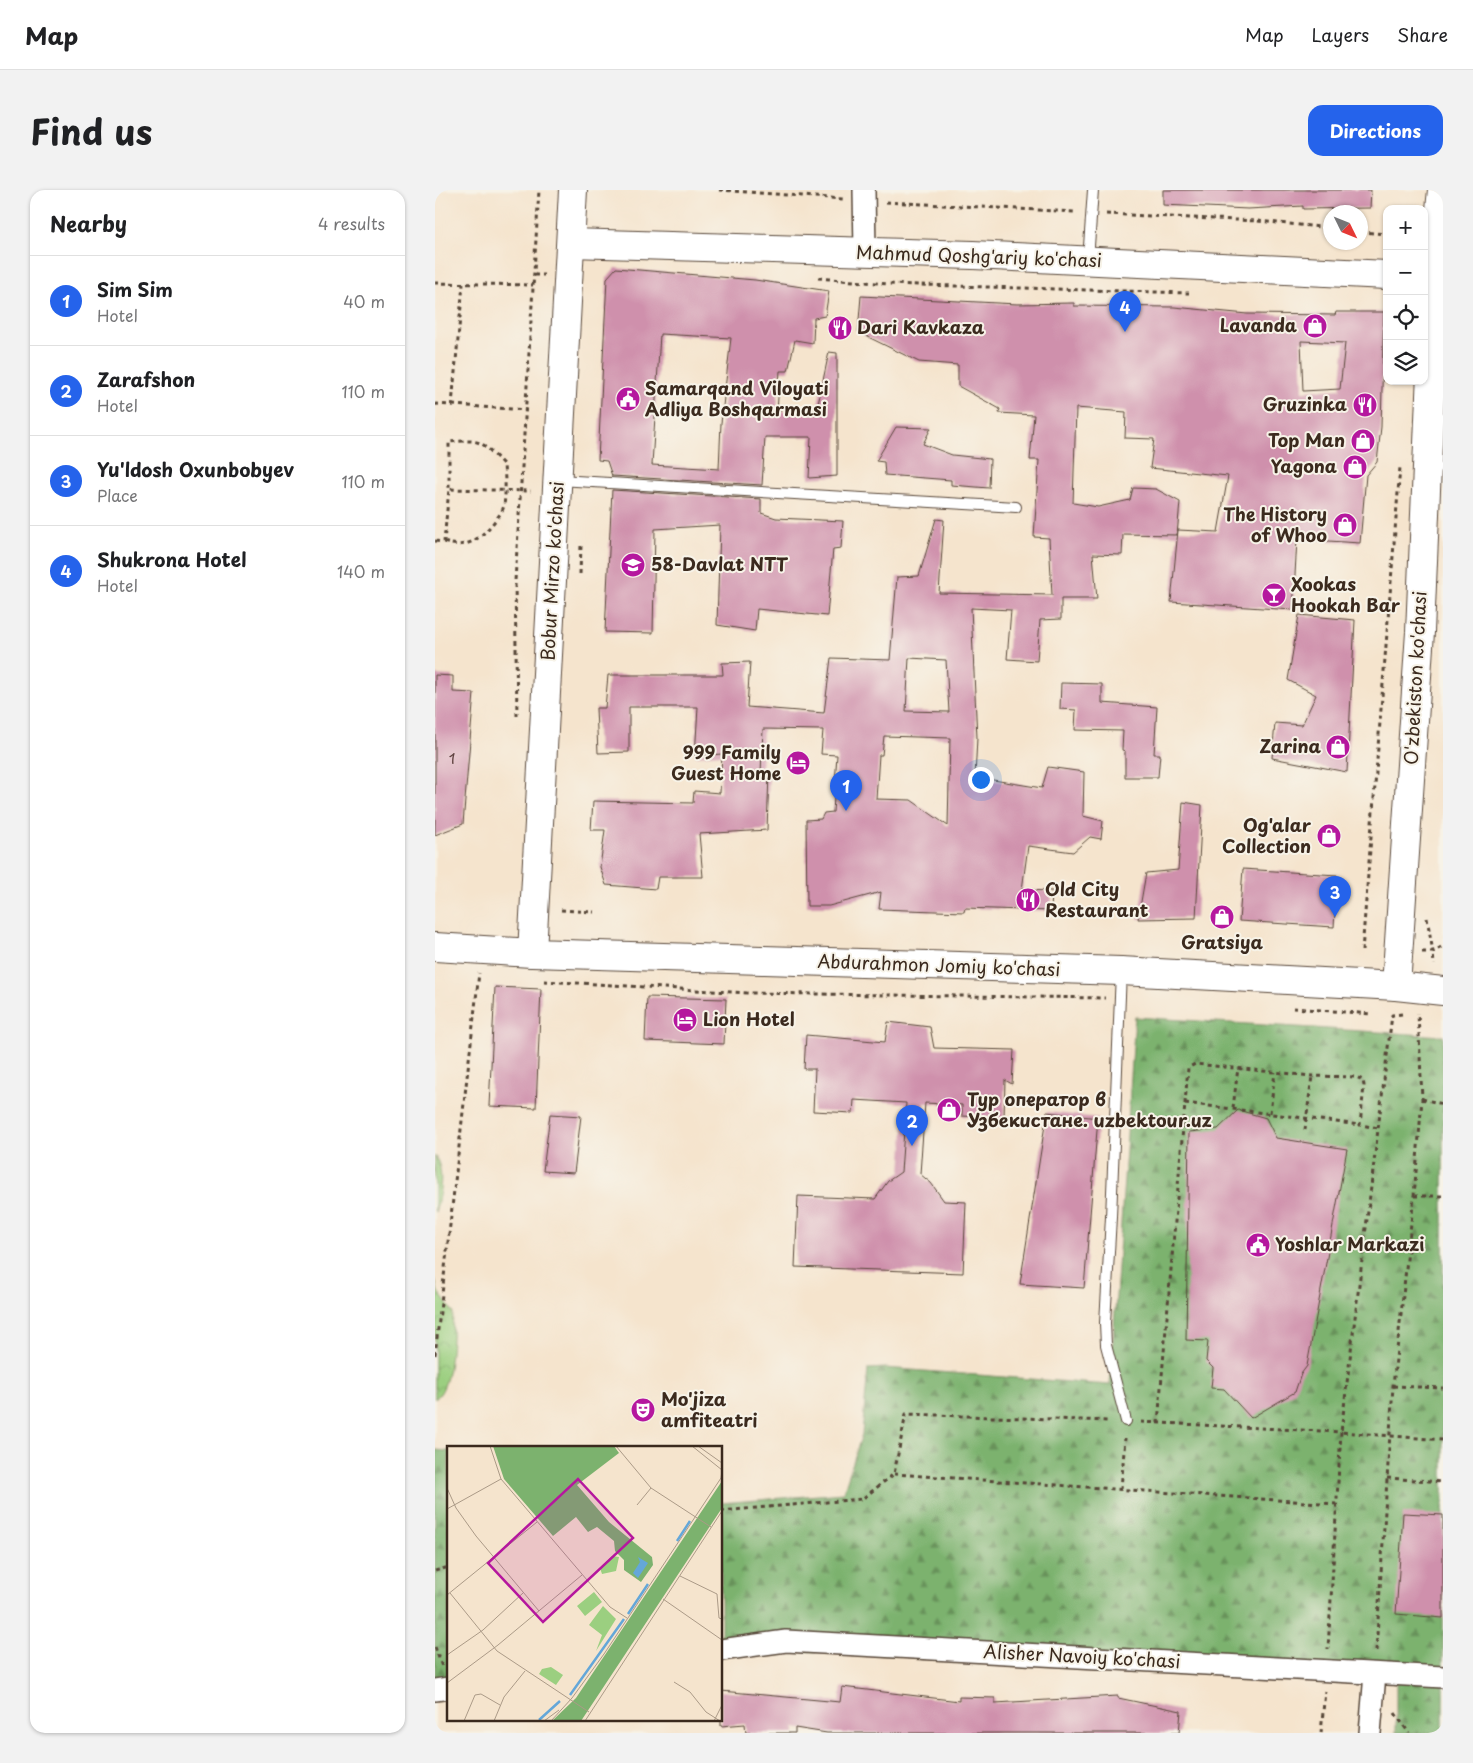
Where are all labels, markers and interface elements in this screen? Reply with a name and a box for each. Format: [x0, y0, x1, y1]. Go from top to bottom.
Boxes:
text: Map [25, 17, 78, 53]
text: Map [1245, 21, 1284, 48]
text: Layers [1312, 21, 1369, 48]
text: Share [1397, 21, 1448, 48]
text: Find us [30, 104, 152, 157]
button: Directions [1308, 105, 1443, 156]
north arrow [1323, 205, 1368, 250]
map controls [1383, 205, 1428, 385]
button: + [1383, 205, 1428, 250]
text: Nearby [50, 207, 127, 239]
text: 4 results [318, 211, 385, 235]
street label: Mahmud Qoshg'ariy ko'chasi [856, 238, 1103, 273]
button: − [1383, 250, 1428, 295]
text: Sim Sim [97, 275, 173, 303]
text: 1 [62, 289, 70, 313]
text: 40 m [343, 289, 385, 313]
pin: 4 [1109, 291, 1141, 332]
button: locate [1383, 295, 1428, 340]
text: Hotel [97, 303, 138, 327]
place label: Lavanda [1220, 311, 1298, 338]
place label: Dari Kavkaza [857, 313, 985, 340]
shop icon: Lavanda [1302, 313, 1328, 339]
restaurant icon: Dari Kavkaza [827, 315, 853, 341]
button: layers [1383, 340, 1428, 385]
text: Zarafshon [97, 365, 195, 393]
place label: Samarqand Viloyati Adliya Boshqarmasi [645, 374, 829, 422]
text: 2 [60, 379, 72, 403]
text: 110 m [342, 379, 385, 403]
public building icon: Samarqand Viloyati Adliya Boshqarmasi [615, 386, 641, 412]
place label: Gruzinka [1263, 390, 1347, 417]
restaurant icon: Gruzinka [1352, 392, 1378, 418]
text: Hotel [97, 393, 138, 417]
place label: Top Man [1268, 426, 1345, 453]
shop icon: Top Man [1350, 428, 1376, 454]
place label: Yagona [1271, 452, 1337, 479]
shop icon: Yagona [1342, 454, 1368, 480]
text: Yu'ldosh Oxunbobyev [97, 455, 294, 483]
text: 3 [61, 469, 71, 493]
text: 110 m [342, 469, 385, 493]
street label: Bobur Mirzo ko'chasi [533, 480, 570, 661]
text: Place [97, 483, 138, 507]
place label: The History of Whoo [1223, 500, 1327, 548]
shop icon: The History of Whoo [1332, 512, 1358, 538]
text: Shukrona Hotel [97, 545, 246, 573]
place label: 58-Davlat NTT [651, 550, 788, 577]
school or university icon: 58-Davlat NTT [620, 552, 646, 578]
text: 4 [61, 559, 71, 583]
text: 140 m [337, 559, 385, 583]
place label: Xookas Hookah Bar [1291, 570, 1401, 618]
text: Hotel [97, 573, 138, 597]
bar icon: Xookas Hookah Bar [1261, 582, 1287, 608]
street label: O'zbekiston ko'chasi [1396, 590, 1433, 766]
place label: Zarina [1260, 732, 1321, 759]
shop icon: Zarina [1325, 734, 1351, 760]
place label: 999 Family Guest Home [671, 738, 781, 786]
house number: 1 [449, 746, 455, 769]
hotel icon: 999 Family Guest Home [785, 750, 811, 776]
your location [968, 767, 994, 793]
pin: 1 [830, 770, 862, 811]
place label: Og'alar Collection [1222, 811, 1312, 859]
shop icon: Og'alar Collection [1316, 823, 1342, 849]
place label: Old City Restaurant [1045, 875, 1149, 923]
pin: 3 [1319, 876, 1351, 917]
restaurant icon: Old City Restaurant [1015, 887, 1041, 913]
shop icon: Gratsiya [1209, 904, 1235, 930]
place label: Gratsiya [1181, 928, 1263, 955]
street label: Abdurahmon Jomiy ko'chasi [817, 947, 1061, 982]
place label: Lion Hotel [703, 1005, 795, 1032]
hotel icon: Lion Hotel [672, 1007, 698, 1033]
place label: Тур оператор в Узбекистане. uzbektour.uz [967, 1085, 1212, 1133]
shop icon: Тур оператор в Узбекистане. uzbektour.uz [936, 1097, 962, 1123]
pin: 2 [896, 1105, 928, 1146]
place label: Yoshlar Markazi [1275, 1230, 1424, 1257]
public building icon: Yoshlar Markazi [1245, 1232, 1271, 1258]
place label: Mo'jiza amfiteatri [661, 1385, 758, 1433]
theatre icon: Mo'jiza amfiteatri [630, 1397, 656, 1423]
inset map [447, 1446, 723, 1720]
street label: Alisher Navoiy ko'chasi [983, 1637, 1181, 1674]

